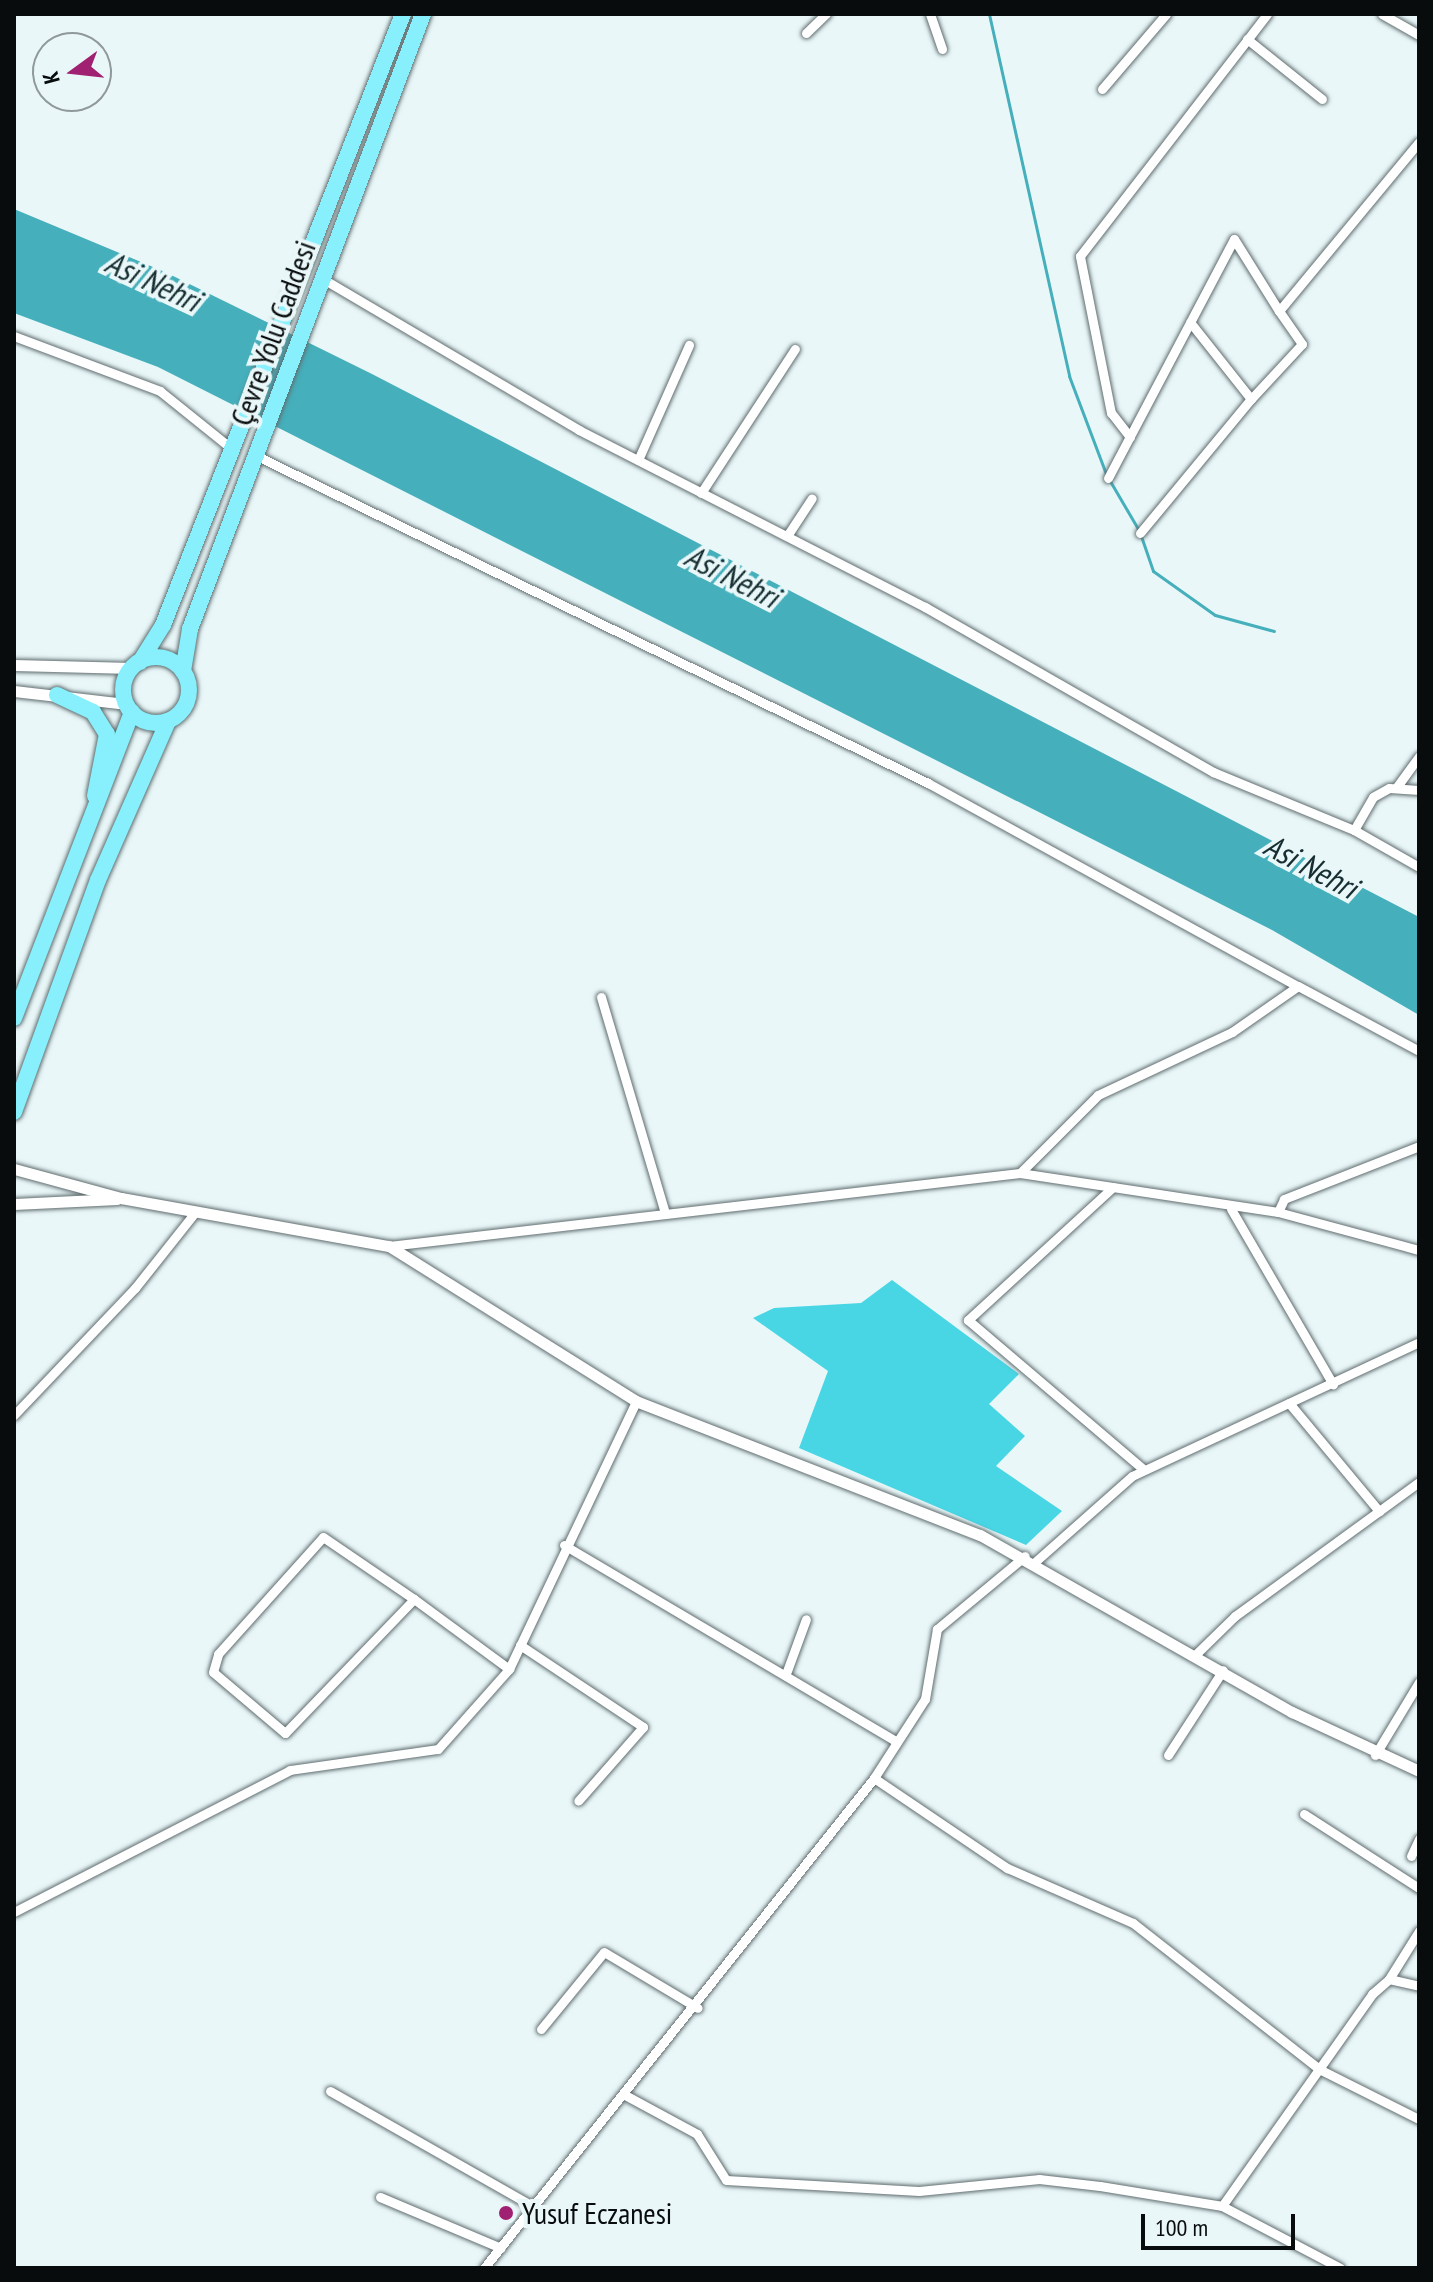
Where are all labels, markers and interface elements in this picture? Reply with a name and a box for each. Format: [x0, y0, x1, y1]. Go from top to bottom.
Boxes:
north arrow [32, 32, 112, 112]
text: K [36, 69, 66, 87]
street label: Çevre Yolu Caddesi [223, 235, 323, 431]
water label: Asi Nehri [100, 242, 206, 320]
water label: Asi Nehri [679, 536, 785, 616]
water label: Asi Nehri [1258, 826, 1364, 906]
place label: Yusuf Eczanesi [522, 2195, 672, 2231]
scale bar [1145, 2198, 1299, 2248]
marker: Yusuf Eczanesi [497, 2204, 515, 2222]
text: 100 m [1155, 2212, 1208, 2243]

